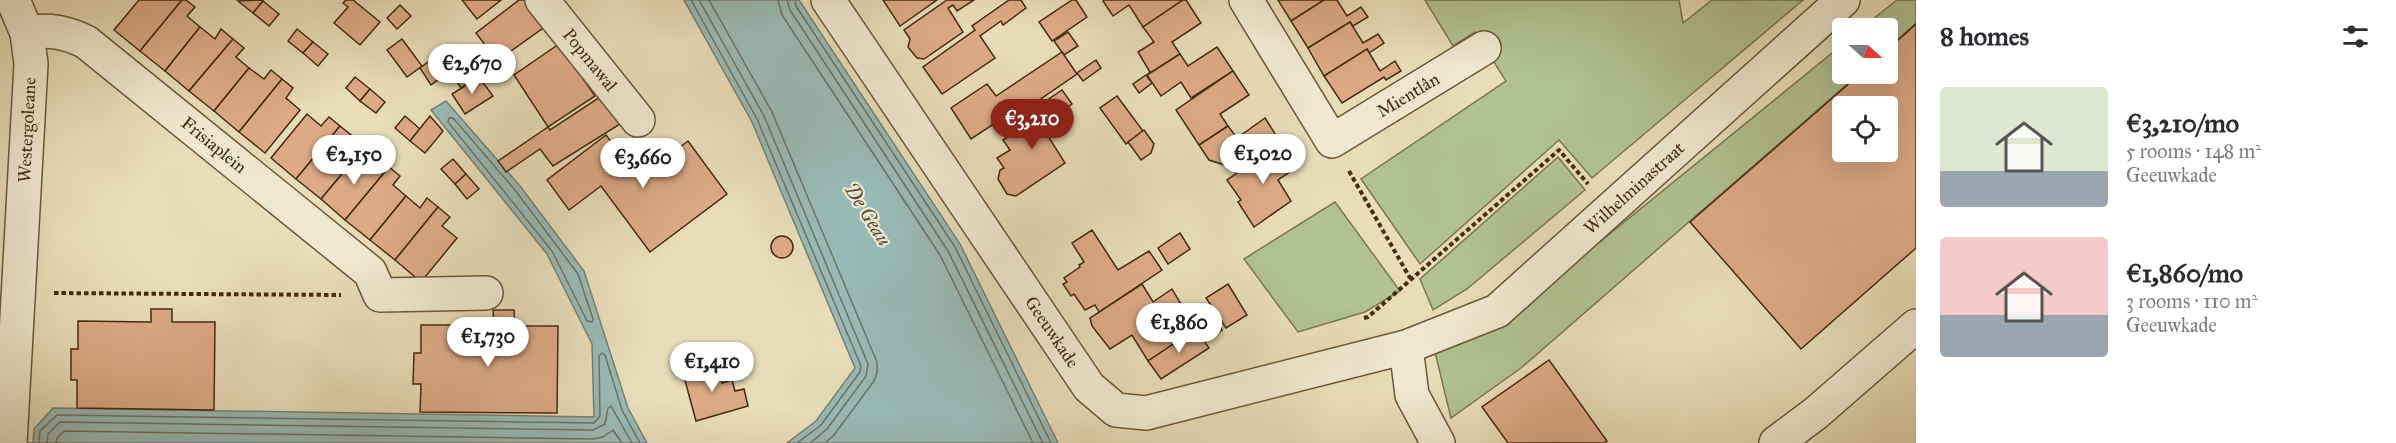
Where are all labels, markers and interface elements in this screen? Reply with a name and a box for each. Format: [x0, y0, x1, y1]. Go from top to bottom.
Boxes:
north arrow [1832, 18, 1898, 84]
map controls [1832, 18, 1898, 162]
text: 8 homes [1940, 20, 2029, 52]
icon: filters [2339, 20, 2372, 53]
street label: Popmawal [558, 24, 622, 96]
pin: €2,670 [423, 44, 521, 95]
text: €2,670 [442, 51, 502, 75]
street label: Mientlân [1373, 68, 1444, 122]
street label: Westergoleane [13, 77, 42, 183]
button: locate [1832, 96, 1898, 162]
pin: €3,210 [983, 99, 1081, 150]
text: €3,210 [1005, 106, 1059, 130]
text: €3,210/mo [2126, 107, 2239, 139]
icon: home [1988, 111, 2060, 183]
street label: Frisiaplein [177, 112, 251, 178]
pin: €1,020 [1214, 134, 1312, 185]
pin: €2,150 [305, 135, 403, 186]
street label: Wilhelminastraat [1579, 137, 1689, 239]
pin: €3,660 [594, 138, 692, 189]
text: 5 rooms · 148 m² [2126, 139, 2261, 163]
text: €1,020 [1234, 141, 1292, 165]
text: €2,150 [326, 142, 382, 166]
text: €3,660 [614, 145, 672, 169]
text: Geeuwkade [2126, 163, 2217, 187]
water label: De Geau [839, 178, 897, 250]
text: €1,860/mo [2126, 257, 2243, 289]
icon: home [1988, 261, 2060, 333]
text: 3 rooms · 110 m² [2126, 289, 2257, 313]
street label: Geeuwkade [1020, 292, 1084, 372]
pin: €1,860 [1130, 303, 1228, 354]
text: €1,860 [1150, 310, 1208, 334]
text: Geeuwkade [2126, 313, 2217, 337]
pin: €1,730 [439, 317, 537, 368]
text: €1,730 [461, 324, 515, 348]
pin: €1,410 [663, 342, 761, 393]
text: €1,410 [684, 349, 740, 373]

